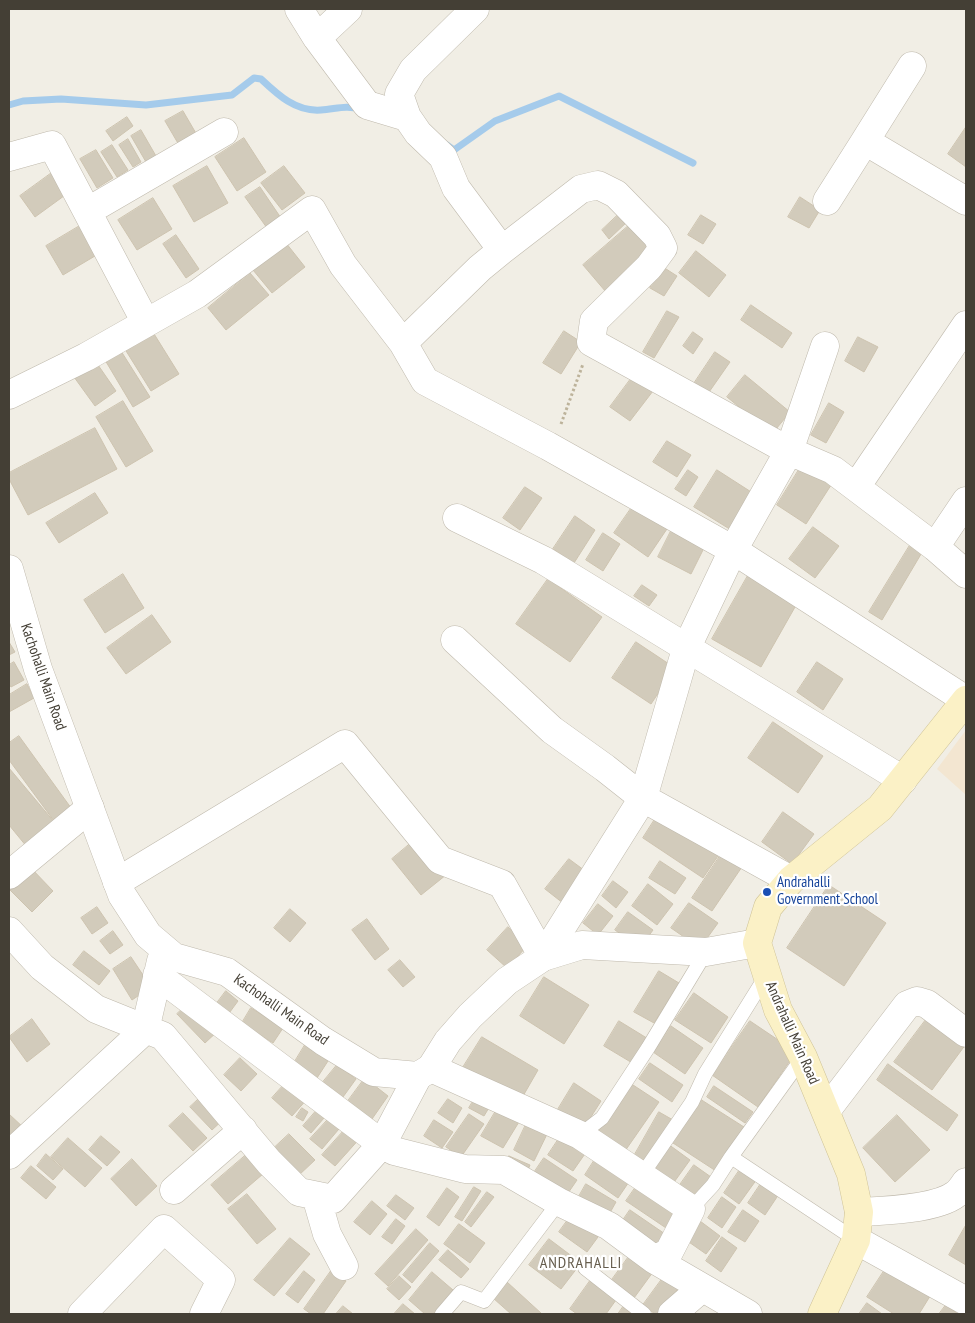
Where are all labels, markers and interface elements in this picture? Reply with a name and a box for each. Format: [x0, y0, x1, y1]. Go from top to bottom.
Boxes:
street label: Kachohalli Main Road [16, 621, 70, 733]
place label: Andrahalli Government School [777, 874, 878, 909]
marker: Andrahalli Government School [761, 886, 773, 898]
street label: Kachohalli Main Road [230, 971, 332, 1049]
street label: Andrahalli Main Road [761, 979, 823, 1087]
district label: ANDRAHALLI [538, 1253, 624, 1273]

